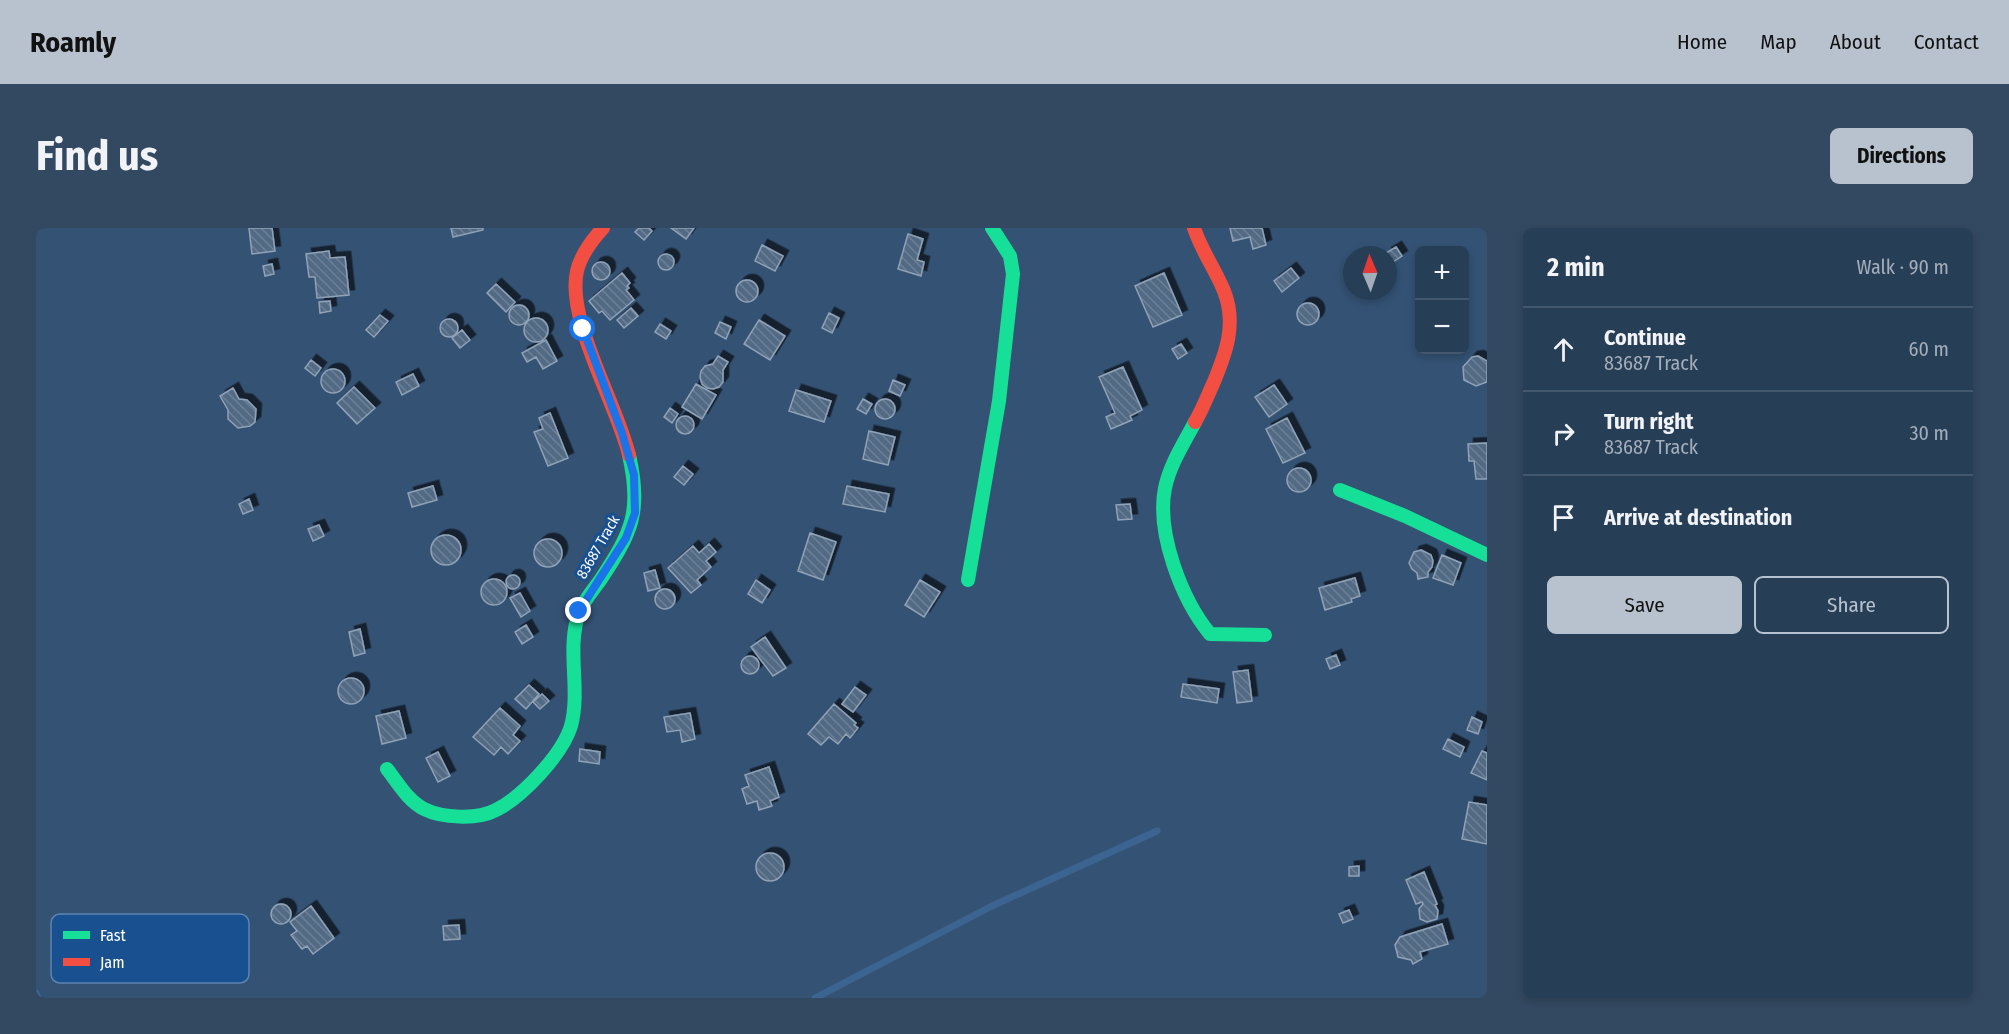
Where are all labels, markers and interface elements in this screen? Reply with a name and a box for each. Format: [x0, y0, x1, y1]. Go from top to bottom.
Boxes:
text: Roamly [30, 26, 116, 59]
text: Home [1677, 29, 1727, 55]
text: Map [1760, 29, 1797, 55]
text: About [1830, 29, 1881, 55]
text: Contact [1914, 29, 1979, 55]
button: Directions [1830, 128, 1973, 184]
text: Find us [36, 131, 158, 181]
north arrow [1343, 246, 1397, 300]
map controls [1415, 246, 1469, 354]
button: + [1415, 246, 1469, 300]
text: 2 min [1547, 252, 1605, 283]
text: Walk · 90 m [1857, 255, 1949, 279]
button: − [1415, 300, 1469, 354]
route start [569, 315, 595, 341]
text: Continue [1604, 324, 1686, 351]
icon: ahead [1547, 333, 1580, 366]
text: 60 m [1909, 337, 1949, 361]
text: 83687 Track [1604, 351, 1698, 375]
text: Turn right [1604, 408, 1693, 435]
icon: right [1547, 417, 1580, 450]
text: 30 m [1909, 421, 1949, 445]
text: 83687 Track [1604, 435, 1698, 459]
icon: arrive [1547, 501, 1580, 534]
text: Arrive at destination [1604, 504, 1792, 531]
street label: 83687 Track [573, 512, 623, 582]
button: Save [1547, 576, 1742, 634]
button: Share [1754, 576, 1949, 634]
route end [565, 597, 591, 623]
legend [51, 914, 249, 983]
text: Fast [100, 926, 127, 945]
text: Jam [100, 953, 125, 972]

